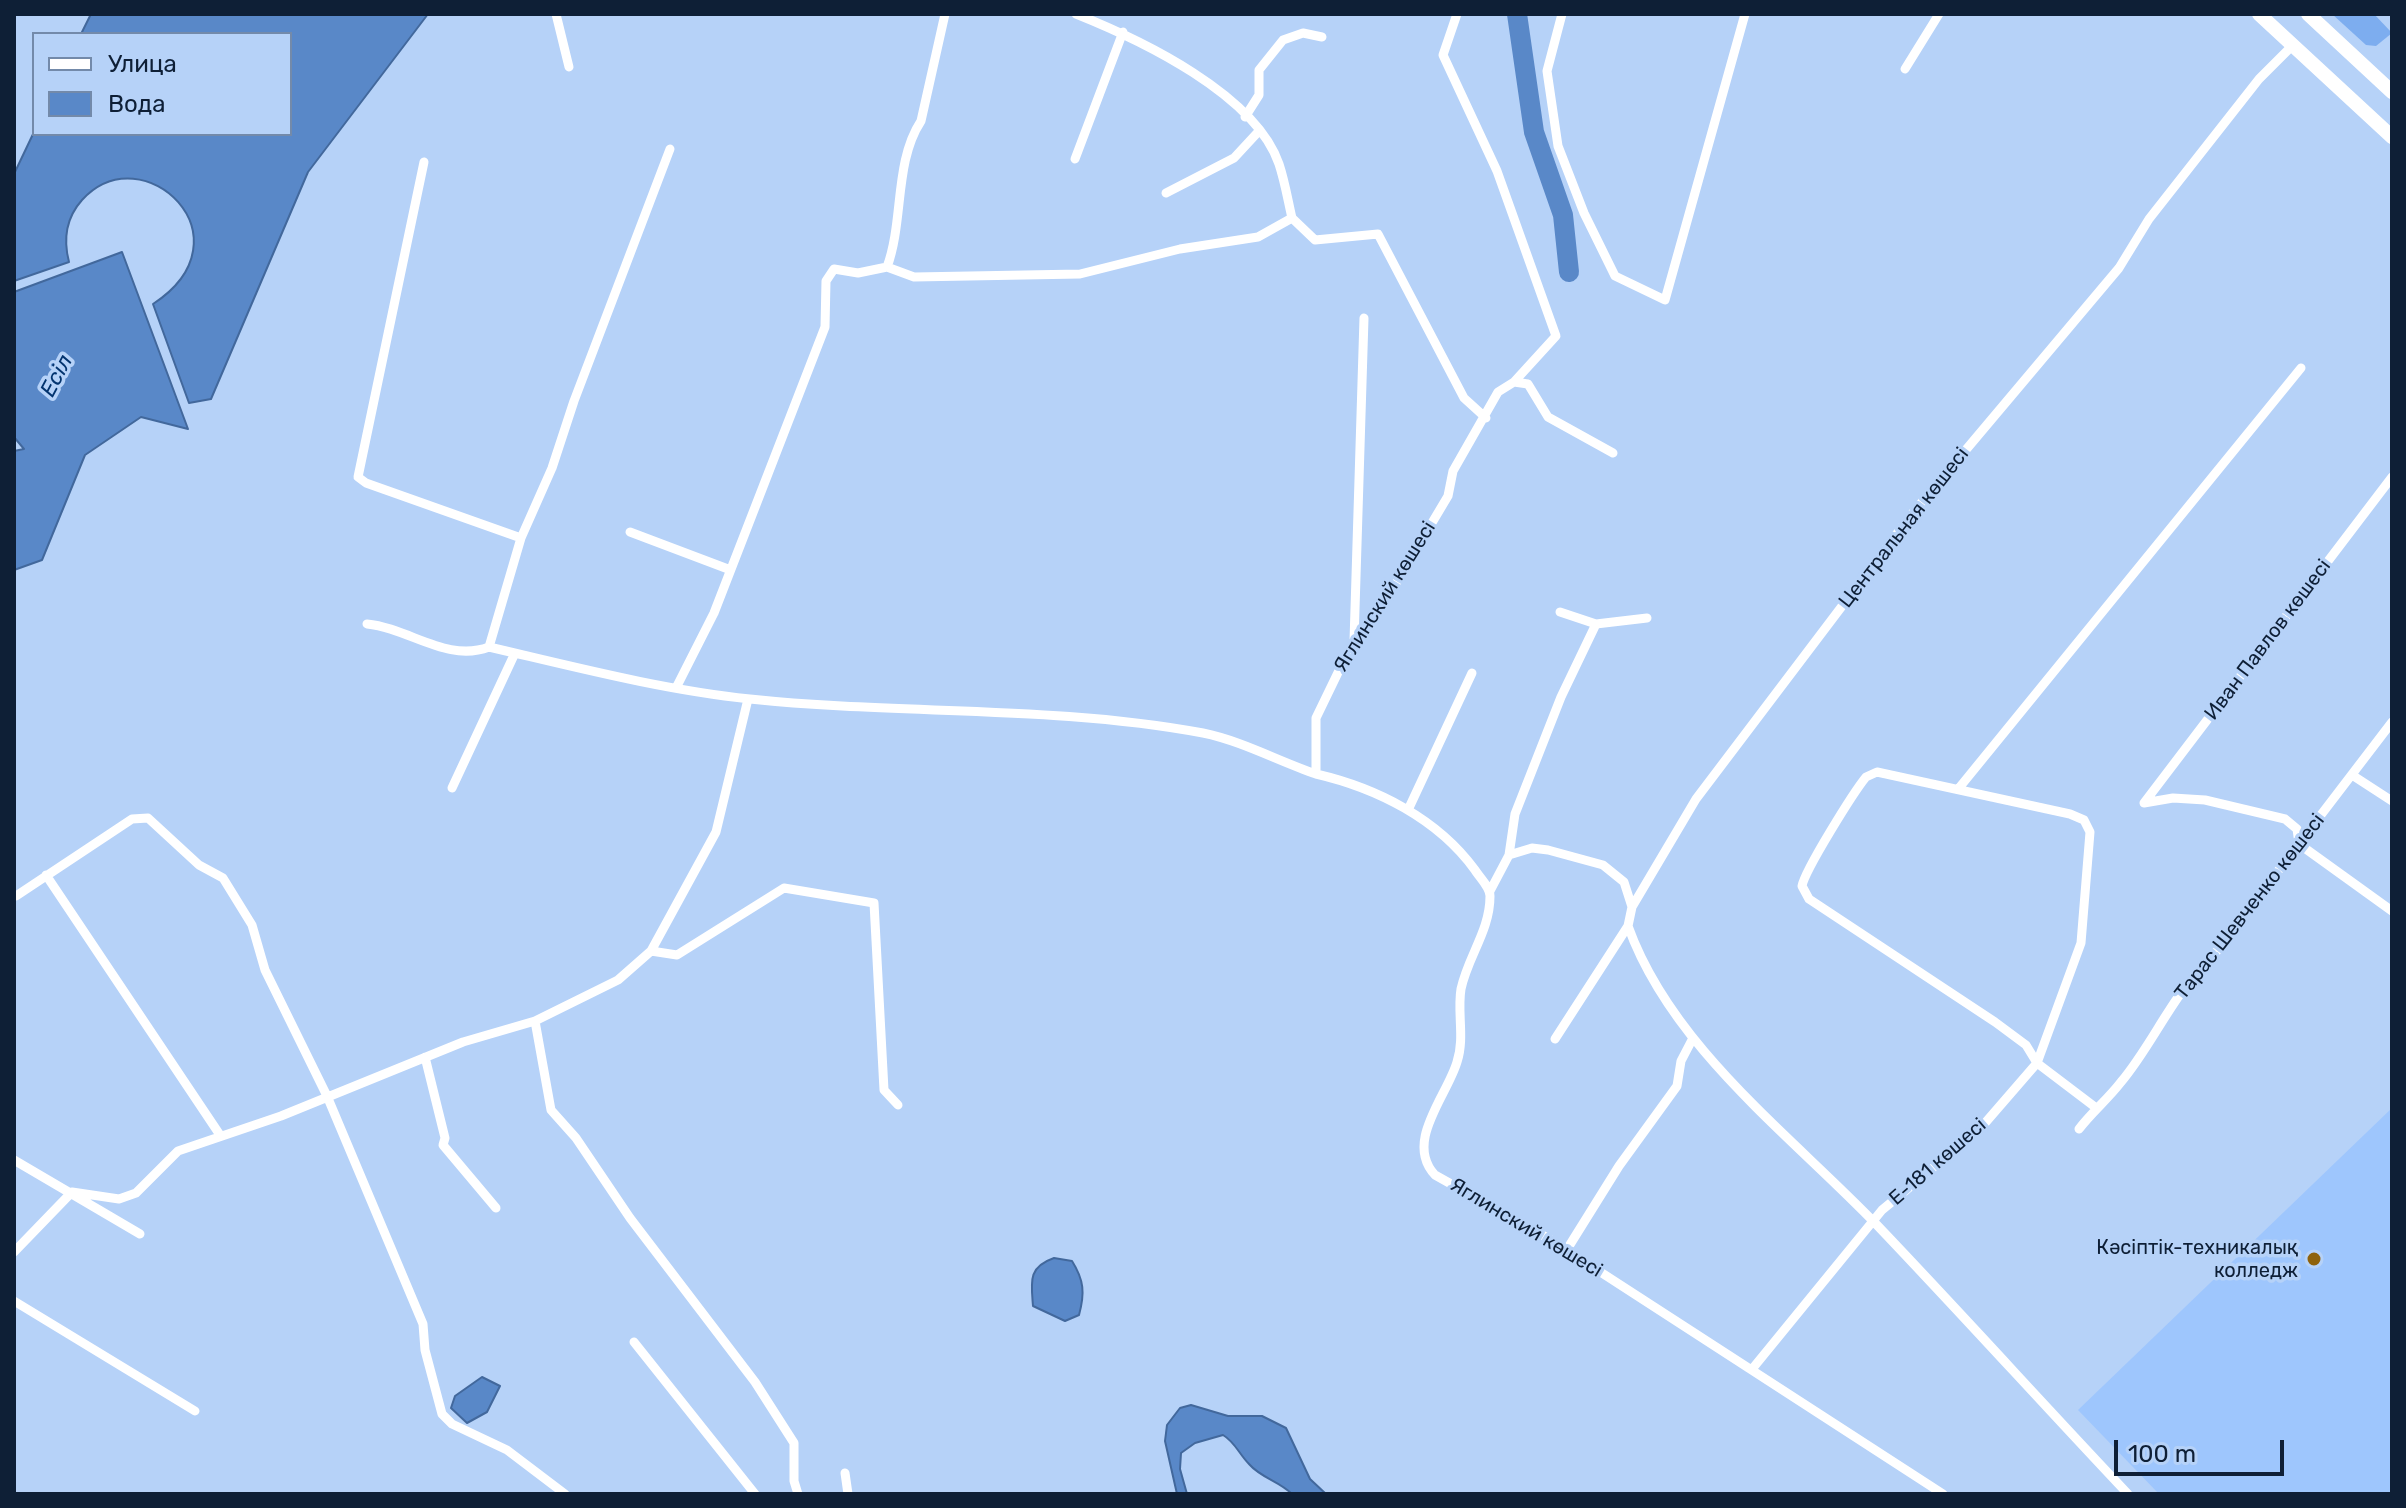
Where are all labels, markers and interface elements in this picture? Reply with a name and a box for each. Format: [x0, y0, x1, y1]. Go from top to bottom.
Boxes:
legend [32, 32, 292, 136]
text: Улица [108, 50, 177, 78]
text: Вода [108, 90, 165, 118]
water label: Есіл [35, 351, 79, 401]
street label: Центральная көшесі [1834, 443, 1974, 613]
street label: Яглинский көшесі [1329, 517, 1441, 677]
street label: Иван Павлов көшесі [2200, 555, 2336, 725]
street label: Тарас Шевченко көшесі [2170, 809, 2330, 1005]
street label: Е-181 көшесі [1885, 1113, 1991, 1211]
street label: Яглинский көшесі [1446, 1173, 1606, 1283]
place label: Кәсіптік-техникалық колледж [2096, 1236, 2298, 1283]
marker: Кәсіптік-техникалық колледж [2305, 1250, 2323, 1268]
scale bar [2118, 1424, 2288, 1474]
text: 100 m [2128, 1440, 2196, 1468]

